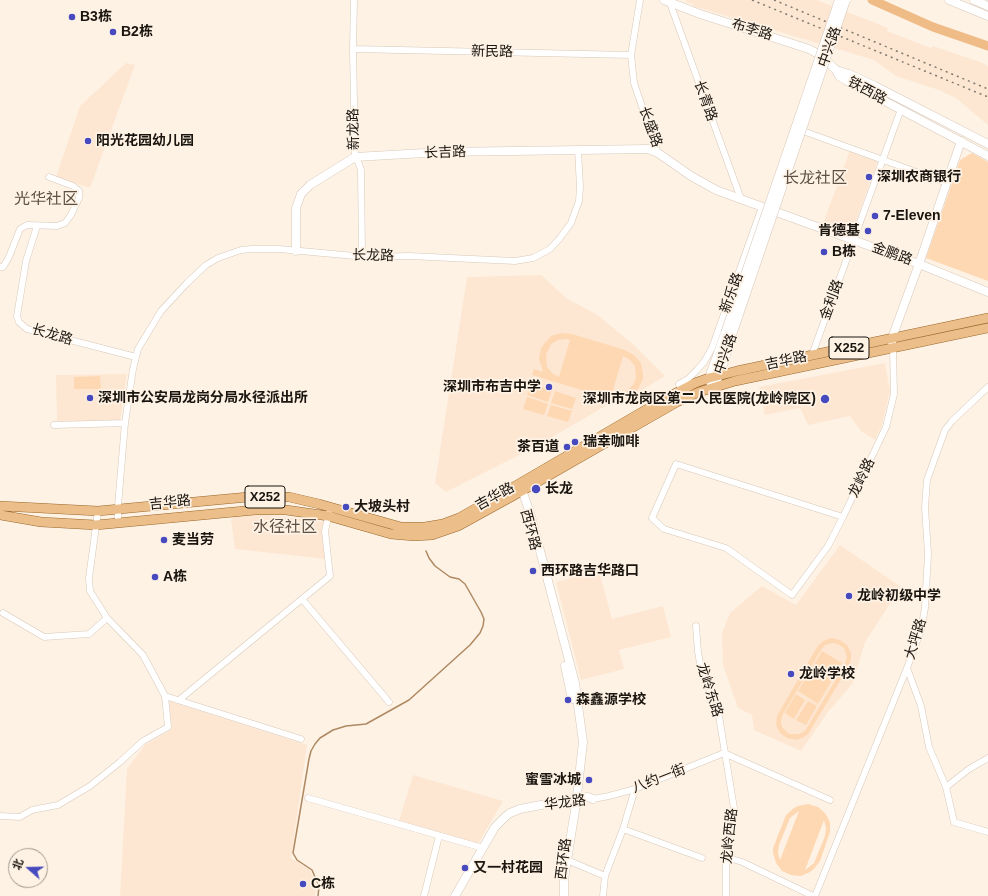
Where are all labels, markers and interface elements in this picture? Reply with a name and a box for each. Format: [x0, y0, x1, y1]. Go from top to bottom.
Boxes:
place label: B3栋 [80, 9, 112, 25]
marker: B3栋 [67, 12, 77, 22]
street label: 布李路 [729, 16, 775, 44]
place label: B2栋 [121, 24, 153, 40]
street label: 中兴路 [815, 24, 845, 70]
marker: B2栋 [108, 27, 118, 37]
street label: 新民路 [471, 43, 513, 61]
street label: 铁西路 [845, 74, 889, 108]
street label: 长青路 [690, 78, 720, 124]
street label: 长盛路 [635, 104, 665, 150]
street label: 新龙路 [345, 108, 363, 150]
place label: 阳光花园幼儿园 [96, 133, 194, 149]
marker: 阳光花园幼儿园 [83, 136, 93, 146]
street label: 长吉路 [424, 144, 466, 162]
district label: 长龙社区 [783, 169, 847, 189]
place label: 深圳农商银行 [877, 169, 961, 185]
marker: 深圳农商银行 [864, 172, 874, 182]
district label: 光华社区 [14, 190, 78, 210]
place label: 7-Eleven [883, 208, 941, 224]
marker: 7-Eleven [870, 211, 880, 221]
place label: 肯德基 [818, 223, 860, 239]
marker: 肯德基 [863, 226, 873, 236]
street label: 金鹏路 [869, 239, 915, 269]
place label: B栋 [832, 244, 856, 260]
street label: 长龙路 [352, 247, 394, 265]
marker: B栋 [819, 247, 829, 257]
street label: 新乐路 [717, 270, 747, 316]
street label: 金利路 [817, 277, 847, 323]
street label: 长龙路 [29, 321, 75, 349]
street label: 中兴路 [711, 331, 741, 377]
road number: X252 [829, 337, 869, 359]
street label: 吉华路 [764, 348, 808, 374]
place label: 深圳市布吉中学 [443, 379, 541, 395]
marker: 深圳市布吉中学 [544, 382, 554, 392]
place label: 深圳市公安局龙岗分局水径派出所 [98, 390, 308, 406]
place label: 深圳市龙岗区第二人民医院(龙岭院区) [583, 391, 816, 407]
marker: 深圳市公安局龙岗分局水径派出所 [85, 393, 95, 403]
marker: 深圳市龙岗区第二人民医院(龙岭院区) [819, 393, 831, 405]
place label: 瑞幸咖啡 [583, 434, 639, 450]
marker: 瑞幸咖啡 [570, 437, 580, 447]
place label: 茶百道 [517, 439, 559, 455]
marker: 茶百道 [562, 442, 572, 452]
street label: 龙岭路 [845, 455, 879, 501]
street label: 吉华路 [473, 479, 517, 515]
place label: 长龙 [545, 481, 573, 497]
marker: 长龙 [530, 483, 542, 495]
road number: X252 [245, 486, 285, 508]
street label: 吉华路 [148, 492, 192, 514]
place label: 大坡头村 [354, 499, 410, 515]
marker: 大坡头村 [341, 502, 351, 512]
street label: 西环路 [516, 508, 544, 552]
district label: 水径社区 [253, 518, 317, 538]
place label: 麦当劳 [172, 532, 214, 548]
marker: 麦当劳 [159, 535, 169, 545]
place label: 西环路吉华路口 [541, 563, 639, 579]
marker: 西环路吉华路口 [528, 566, 538, 576]
place label: A栋 [163, 569, 187, 585]
marker: A栋 [150, 572, 160, 582]
place label: 龙岭初级中学 [857, 588, 941, 604]
marker: 龙岭初级中学 [844, 591, 854, 601]
street label: 大坪路 [902, 616, 930, 662]
street label: 龙岭东路 [692, 661, 726, 719]
place label: 龙岭学校 [799, 666, 855, 682]
marker: 龙岭学校 [786, 669, 796, 679]
place label: 森鑫源学校 [576, 692, 646, 708]
marker: 森鑫源学校 [563, 695, 573, 705]
street label: 八约一街 [630, 761, 688, 797]
place label: 蜜雪冰城 [525, 772, 581, 788]
marker: 蜜雪冰城 [584, 775, 594, 785]
street label: 华龙路 [543, 792, 587, 814]
street label: 龙岭西路 [719, 807, 741, 865]
street label: 西环路 [553, 837, 575, 881]
north arrow [8, 848, 48, 888]
text: 北 [10, 857, 25, 871]
place label: 又一村花园 [473, 860, 543, 876]
marker: 又一村花园 [460, 863, 470, 873]
place label: C栋 [311, 876, 335, 892]
marker: C栋 [298, 879, 308, 889]

